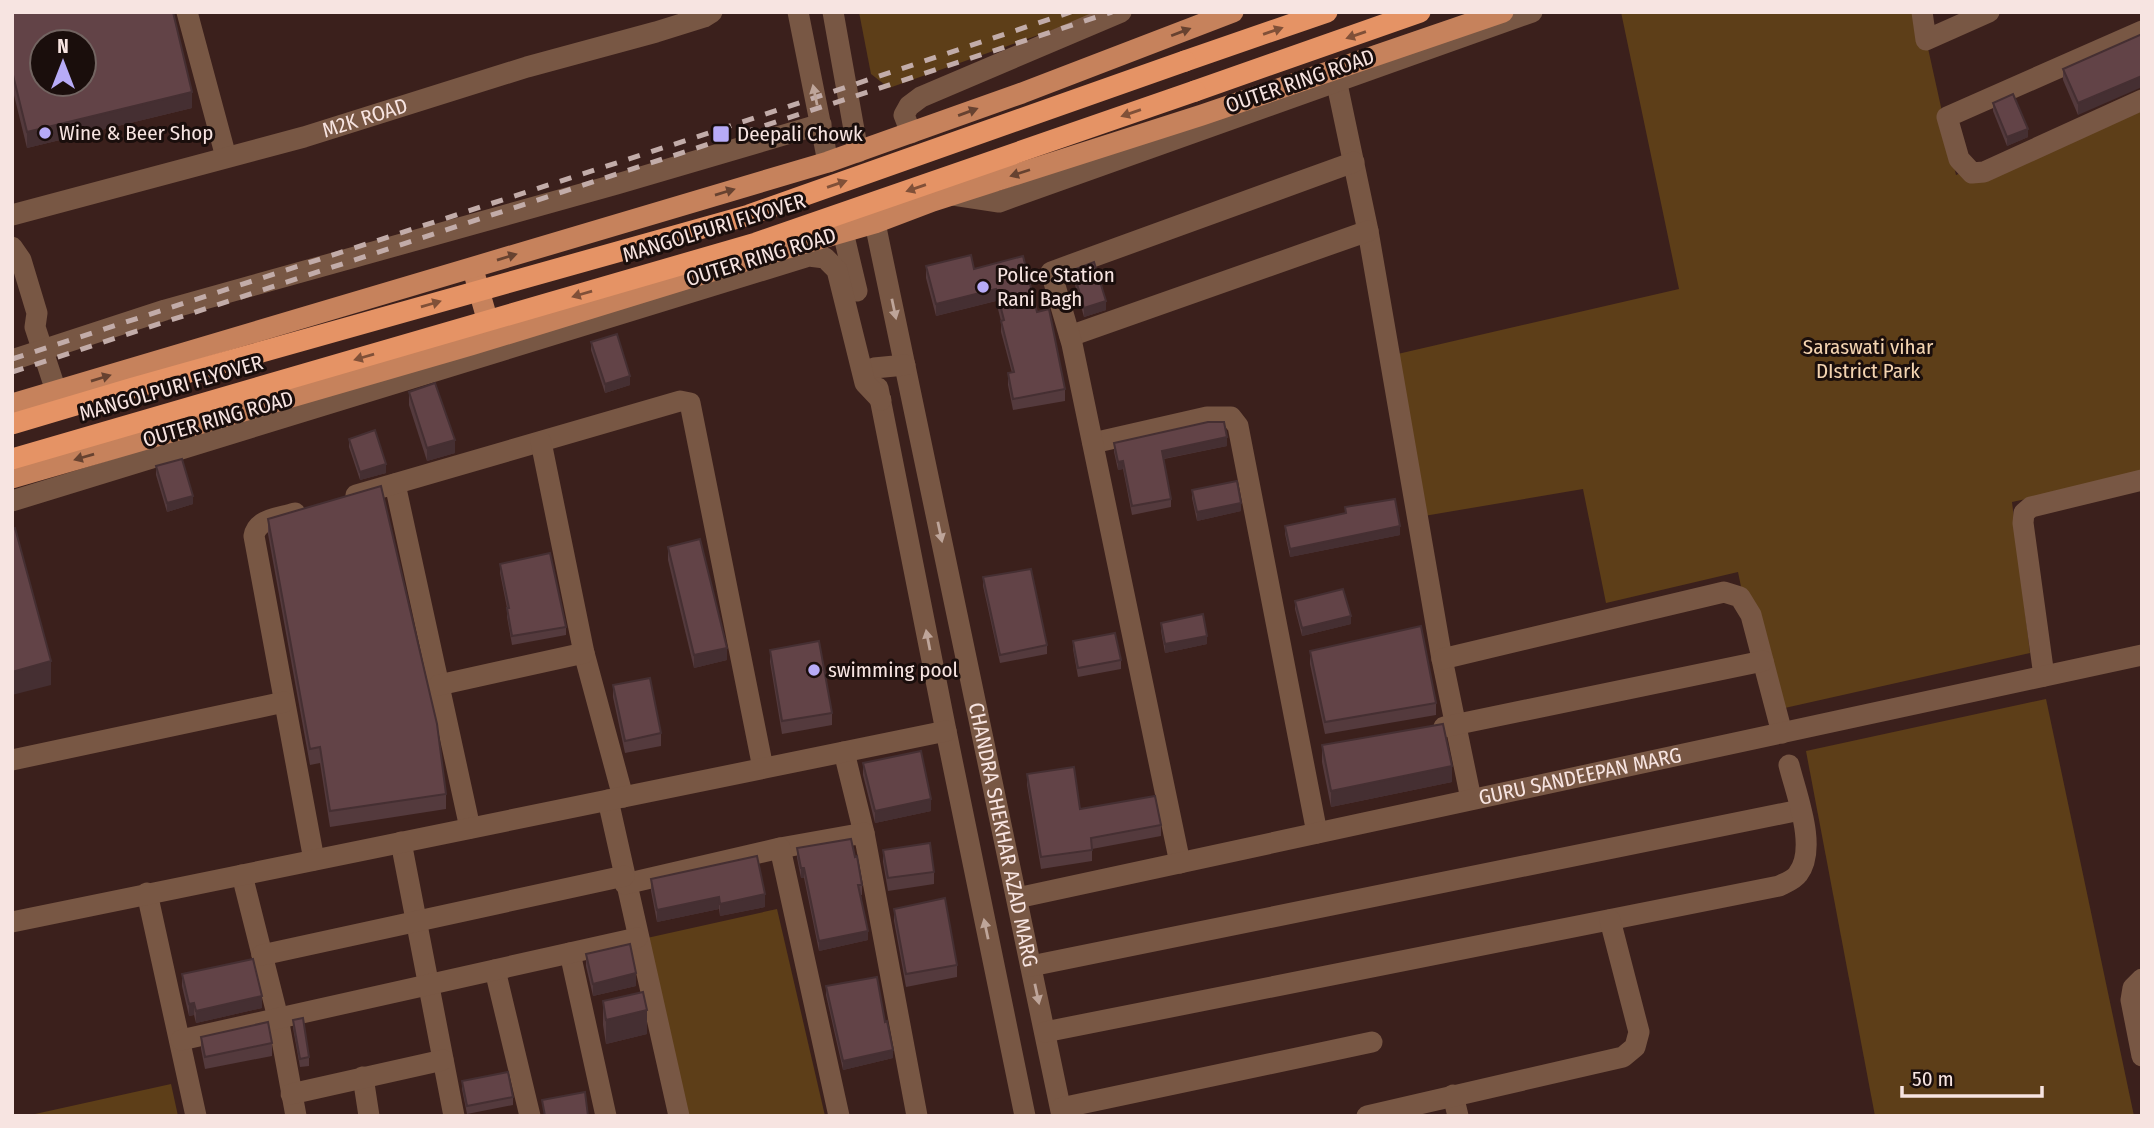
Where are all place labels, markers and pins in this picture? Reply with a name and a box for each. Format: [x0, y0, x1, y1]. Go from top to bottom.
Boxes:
place label: Wine & Beer Shop [59, 120, 214, 146]
place label: Deepali Chowk [737, 121, 863, 147]
marker: Deepali Chowk [711, 124, 731, 144]
marker: Wine & Beer Shop [37, 125, 53, 141]
place label: Police Station Rani Bagh [997, 262, 1115, 312]
marker: Police Station Rani Bagh [975, 279, 991, 295]
place label: swimming pool [828, 657, 959, 683]
marker: swimming pool [806, 662, 822, 678]

